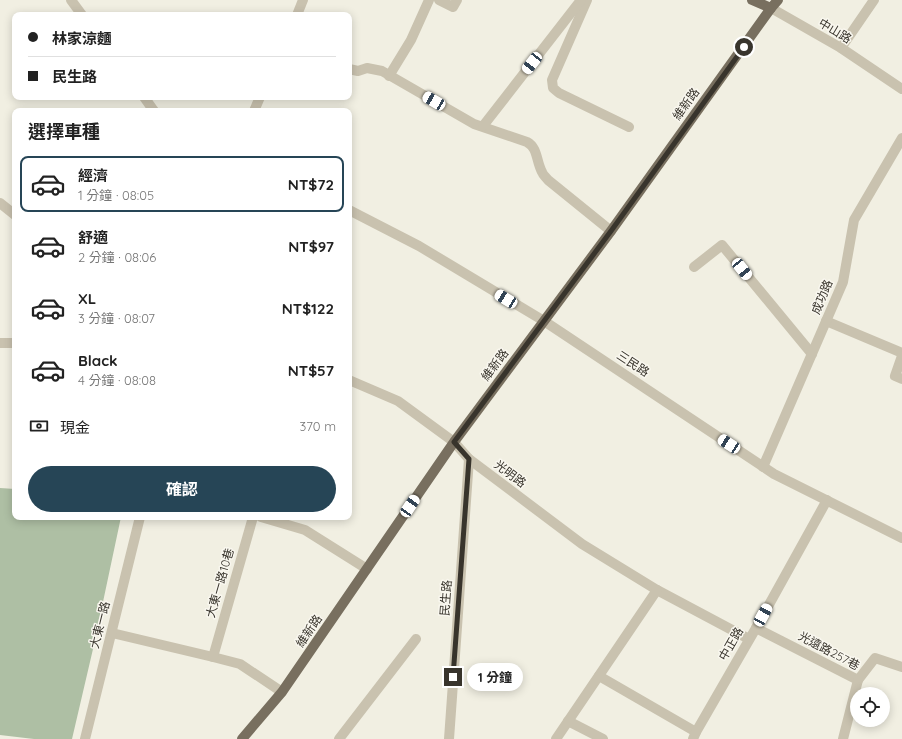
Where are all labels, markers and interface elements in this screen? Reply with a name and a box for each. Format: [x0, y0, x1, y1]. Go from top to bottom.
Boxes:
street label: 中山路 [816, 15, 855, 46]
text: 林家涼麵 [52, 29, 112, 48]
route start [735, 38, 753, 56]
car [520, 50, 544, 76]
text: 民生路 [52, 67, 97, 86]
street label: 維新路 [669, 85, 702, 123]
car [421, 90, 447, 112]
text: 選擇車種 [28, 120, 100, 143]
icon: car [30, 166, 66, 202]
text: 經濟 [78, 166, 108, 185]
text: NT$72 [288, 175, 334, 194]
text: 1 分鐘 · 08:05 [78, 187, 154, 203]
icon: car [30, 228, 66, 264]
text: 舒適 [78, 228, 108, 247]
text: NT$97 [288, 237, 334, 256]
text: 2 分鐘 · 08:06 [78, 249, 156, 265]
car [730, 256, 754, 282]
street label: 成功路 [808, 277, 835, 316]
car [493, 288, 519, 310]
text: XL [78, 289, 96, 308]
icon: car [30, 290, 66, 326]
text: NT$122 [282, 299, 334, 318]
text: 3 分鐘 · 08:07 [78, 310, 155, 326]
street label: 維新路 [478, 346, 511, 384]
street label: 三民路 [614, 347, 652, 380]
text: Black [78, 351, 118, 370]
icon: car [30, 352, 66, 388]
text: NT$57 [288, 361, 334, 380]
text: 4 分鐘 · 08:08 [78, 372, 156, 388]
icon: cash [28, 415, 50, 437]
text: 現金 [60, 418, 90, 437]
text: 370 m [299, 418, 336, 434]
car [716, 432, 742, 456]
street label: 光明路 [491, 457, 529, 490]
button: 確認 [28, 466, 336, 512]
car [398, 493, 422, 519]
street label: 大東一路10巷 [202, 546, 237, 619]
street label: 民生路 [437, 579, 454, 616]
street label: 大東一路 [86, 600, 113, 650]
car [752, 602, 774, 628]
street label: 維新路 [292, 612, 325, 650]
street label: 中正路 [715, 624, 746, 663]
street label: 光遠路257巷 [796, 628, 862, 673]
callout: 1 分鐘 [467, 663, 523, 691]
route end [444, 668, 462, 686]
text: 1 分鐘 [478, 669, 512, 685]
map controls [850, 687, 890, 727]
button: locate [850, 687, 890, 727]

